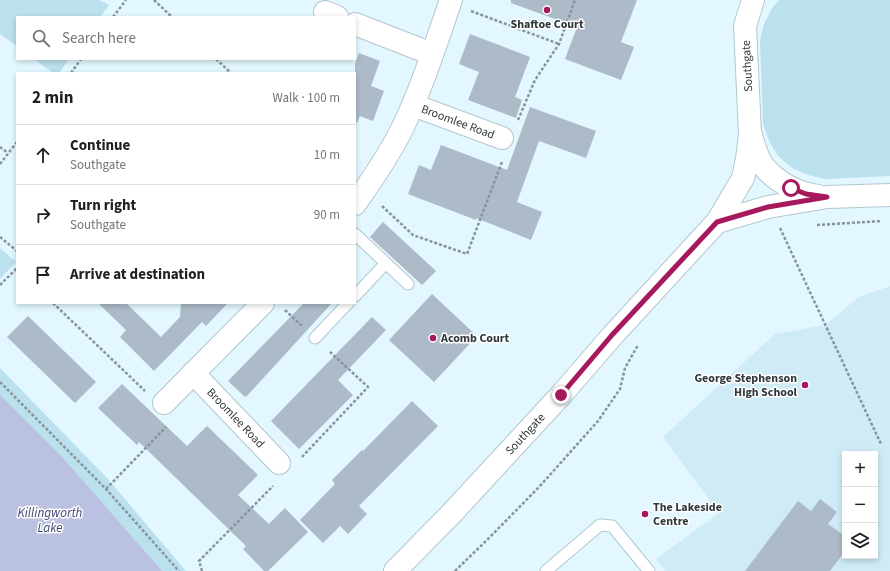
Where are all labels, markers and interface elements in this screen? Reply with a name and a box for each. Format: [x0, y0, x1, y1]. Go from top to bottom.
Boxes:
marker: Shaftoe Court [542, 5, 552, 15]
search box [16, 16, 356, 60]
place label: Shaftoe Court [511, 16, 584, 33]
icon: search [30, 27, 52, 49]
text: Search here [62, 28, 136, 49]
street label: Southgate [738, 40, 757, 92]
text: 2 min [32, 86, 73, 110]
text: Walk · 100 m [272, 89, 340, 107]
street label: Broomlee Road [419, 101, 497, 144]
text: Continue [70, 135, 130, 156]
icon: ahead [32, 144, 54, 166]
text: 10 m [314, 146, 340, 164]
text: Southgate [70, 156, 126, 174]
route start [782, 179, 800, 197]
text: Turn right [70, 195, 136, 216]
icon: right [32, 204, 54, 226]
text: 90 m [314, 206, 340, 224]
text: Southgate [70, 216, 126, 234]
icon: arrive [32, 264, 54, 286]
text: Arrive at destination [70, 264, 205, 285]
place label: Acomb Court [440, 330, 510, 347]
marker: Acomb Court [428, 333, 438, 343]
place label: George Stephenson High School [694, 370, 798, 401]
marker: George Stephenson High School [800, 380, 810, 390]
street label: Broomlee Road [203, 384, 268, 452]
route end [552, 386, 570, 404]
street label: Southgate [502, 409, 549, 459]
map controls [842, 451, 878, 559]
button: + [842, 451, 878, 487]
button: − [842, 487, 878, 523]
place label: The Lakeside Centre [653, 499, 722, 530]
water label: Killingworth Lake [18, 504, 83, 537]
marker: The Lakeside Centre [640, 509, 650, 519]
button: layers [842, 523, 878, 559]

